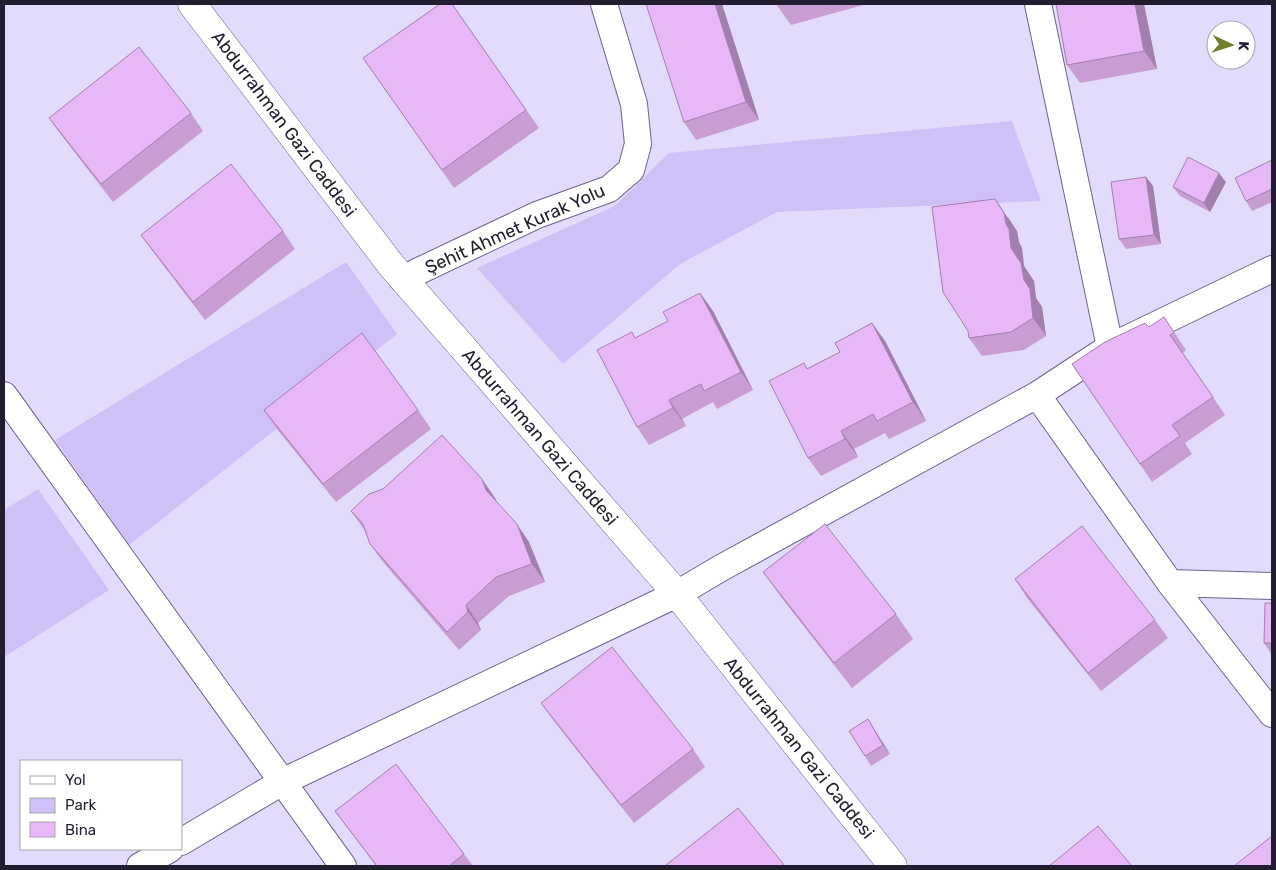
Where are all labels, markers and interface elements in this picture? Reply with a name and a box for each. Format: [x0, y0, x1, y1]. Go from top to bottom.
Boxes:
north arrow [1206, 20, 1256, 70]
street label: Abdurrahman Gazi Caddesi [207, 27, 361, 221]
text: K [1235, 41, 1252, 52]
street label: Şehit Ahmet Kurak Yolu [422, 179, 608, 279]
street label: Abdurrahman Gazi Caddesi [457, 344, 623, 530]
street label: Abdurrahman Gazi Caddesi [719, 653, 879, 843]
legend [20, 760, 182, 850]
text: Yol [65, 771, 86, 789]
text: Park [65, 796, 96, 814]
text: Bina [65, 821, 96, 839]

